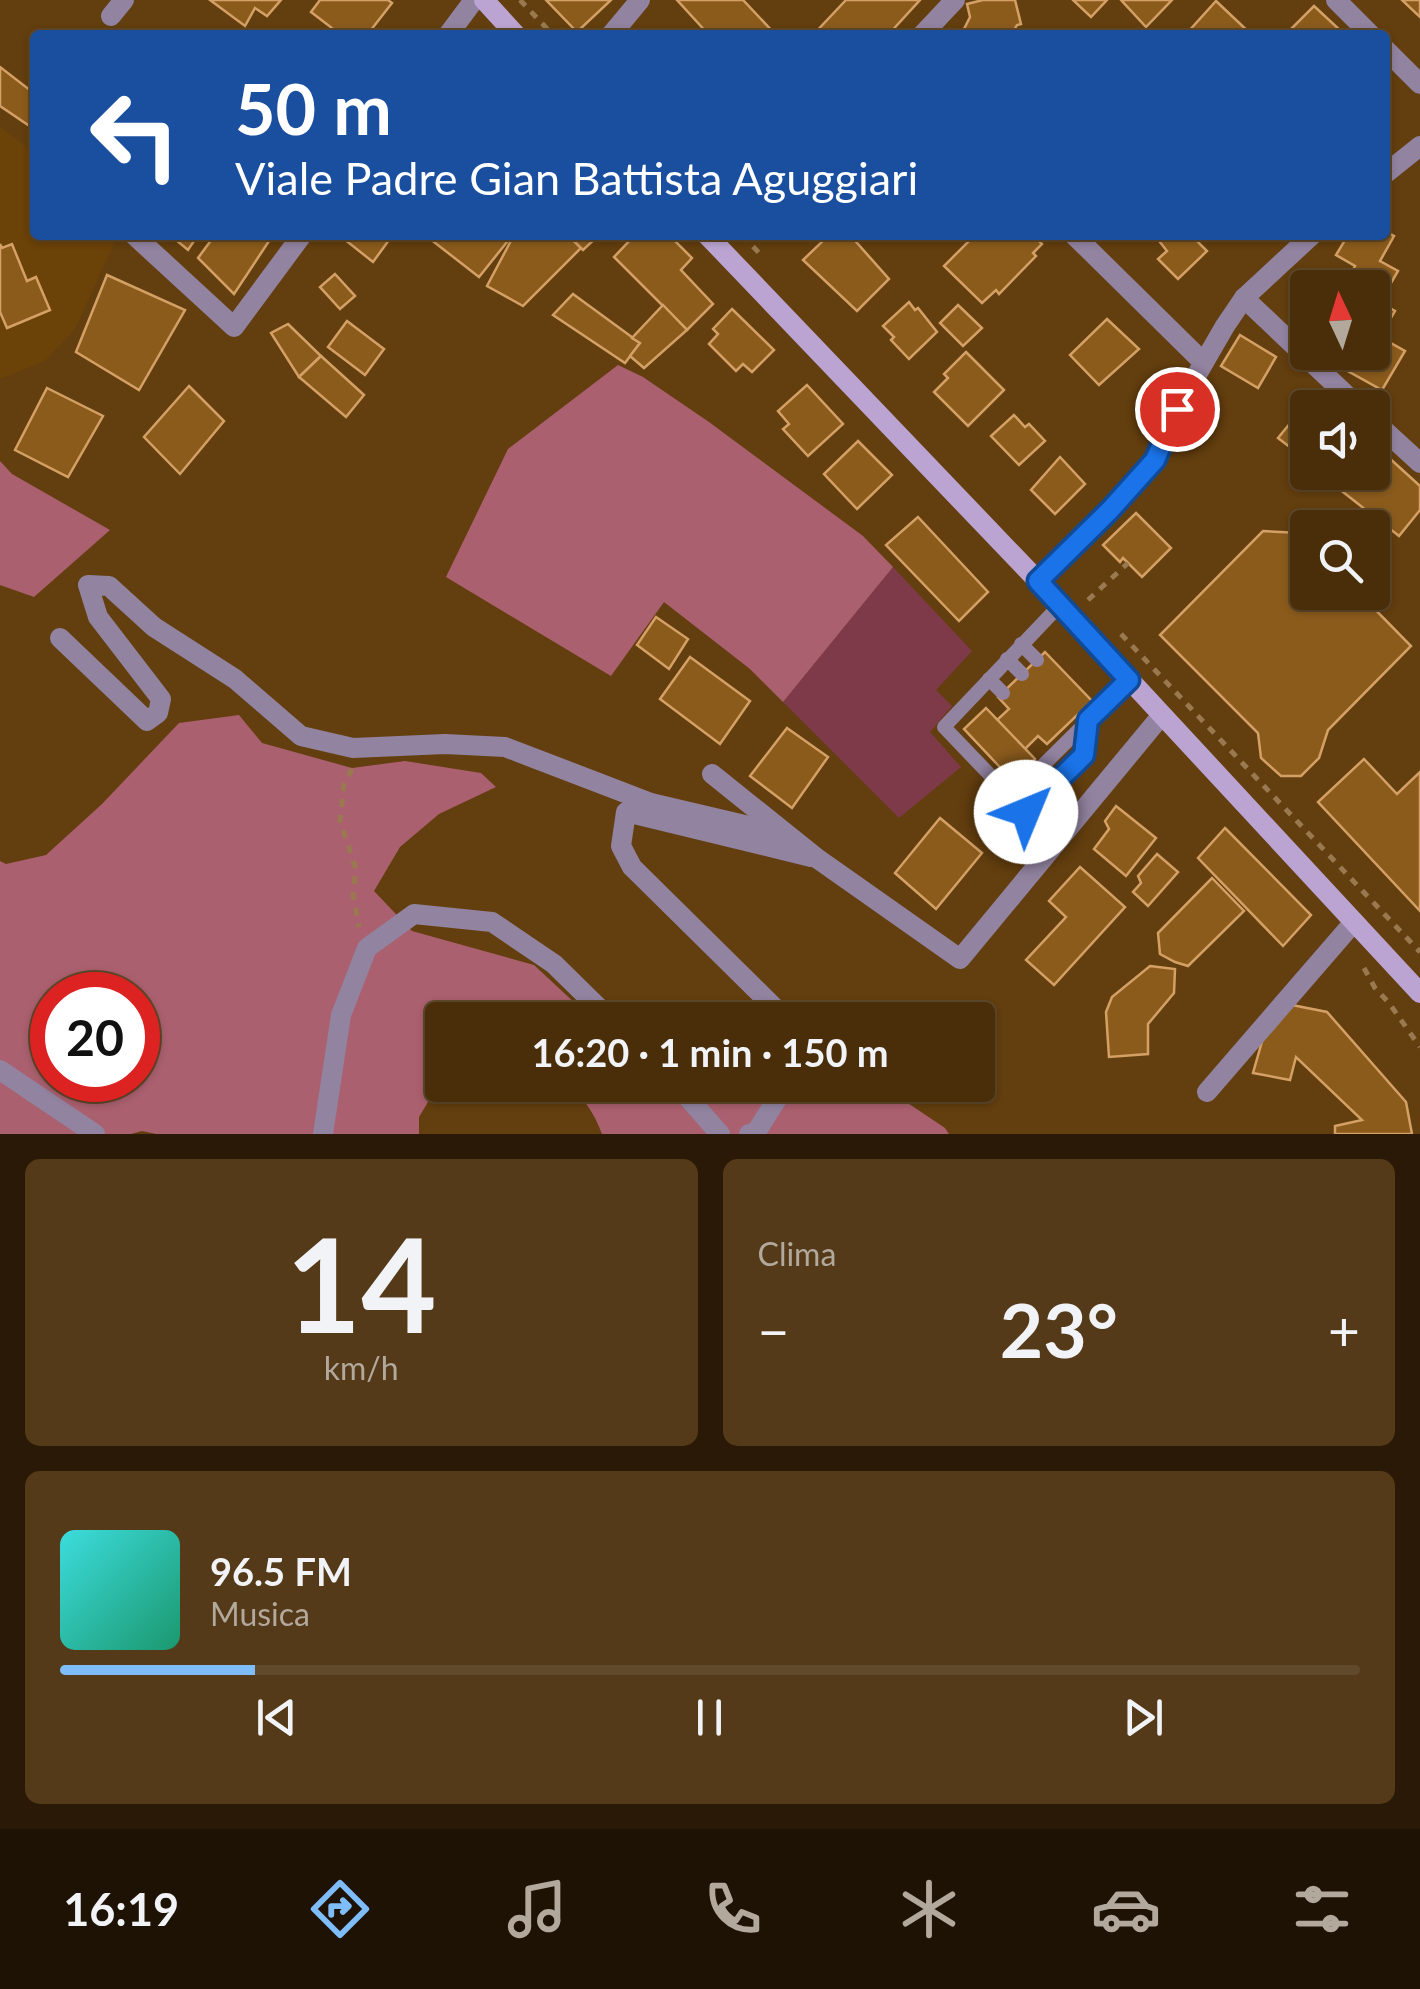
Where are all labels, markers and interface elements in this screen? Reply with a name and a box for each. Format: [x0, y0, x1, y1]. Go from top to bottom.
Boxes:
text: 50 m [235, 66, 392, 150]
icon: left [70, 70, 200, 200]
text: Viale Padre Gian Battista Aguggiari [235, 151, 918, 205]
north arrow [1290, 270, 1390, 370]
map controls [1290, 270, 1390, 610]
pin [1135, 367, 1220, 452]
icon: arrive [1150, 382, 1205, 437]
button: sound [1290, 390, 1390, 490]
button: search [1290, 510, 1390, 610]
position arrow [974, 760, 1078, 864]
speed limit sign: 20 [30, 972, 160, 1102]
text: 16:20 · 1 min · 150 m [531, 1029, 889, 1075]
text: 14 [286, 1205, 437, 1361]
text: Clima [758, 1234, 836, 1273]
text: 23° [1000, 1284, 1118, 1374]
text: − [758, 1297, 789, 1363]
text: + [1328, 1297, 1360, 1363]
text: km/h [324, 1348, 399, 1387]
text: 96.5 FM [210, 1548, 352, 1594]
text: Musica [210, 1594, 310, 1633]
icon: previous [249, 1690, 304, 1745]
icon: pause [682, 1690, 737, 1745]
icon: next [1116, 1690, 1171, 1745]
icon: directions [305, 1874, 375, 1944]
icon: music [502, 1874, 572, 1944]
icon: phone [698, 1874, 768, 1944]
icon: climate [894, 1874, 964, 1944]
icon: car [1091, 1874, 1161, 1944]
icon: filters [1287, 1874, 1357, 1944]
text: 16:19 [63, 1882, 179, 1936]

